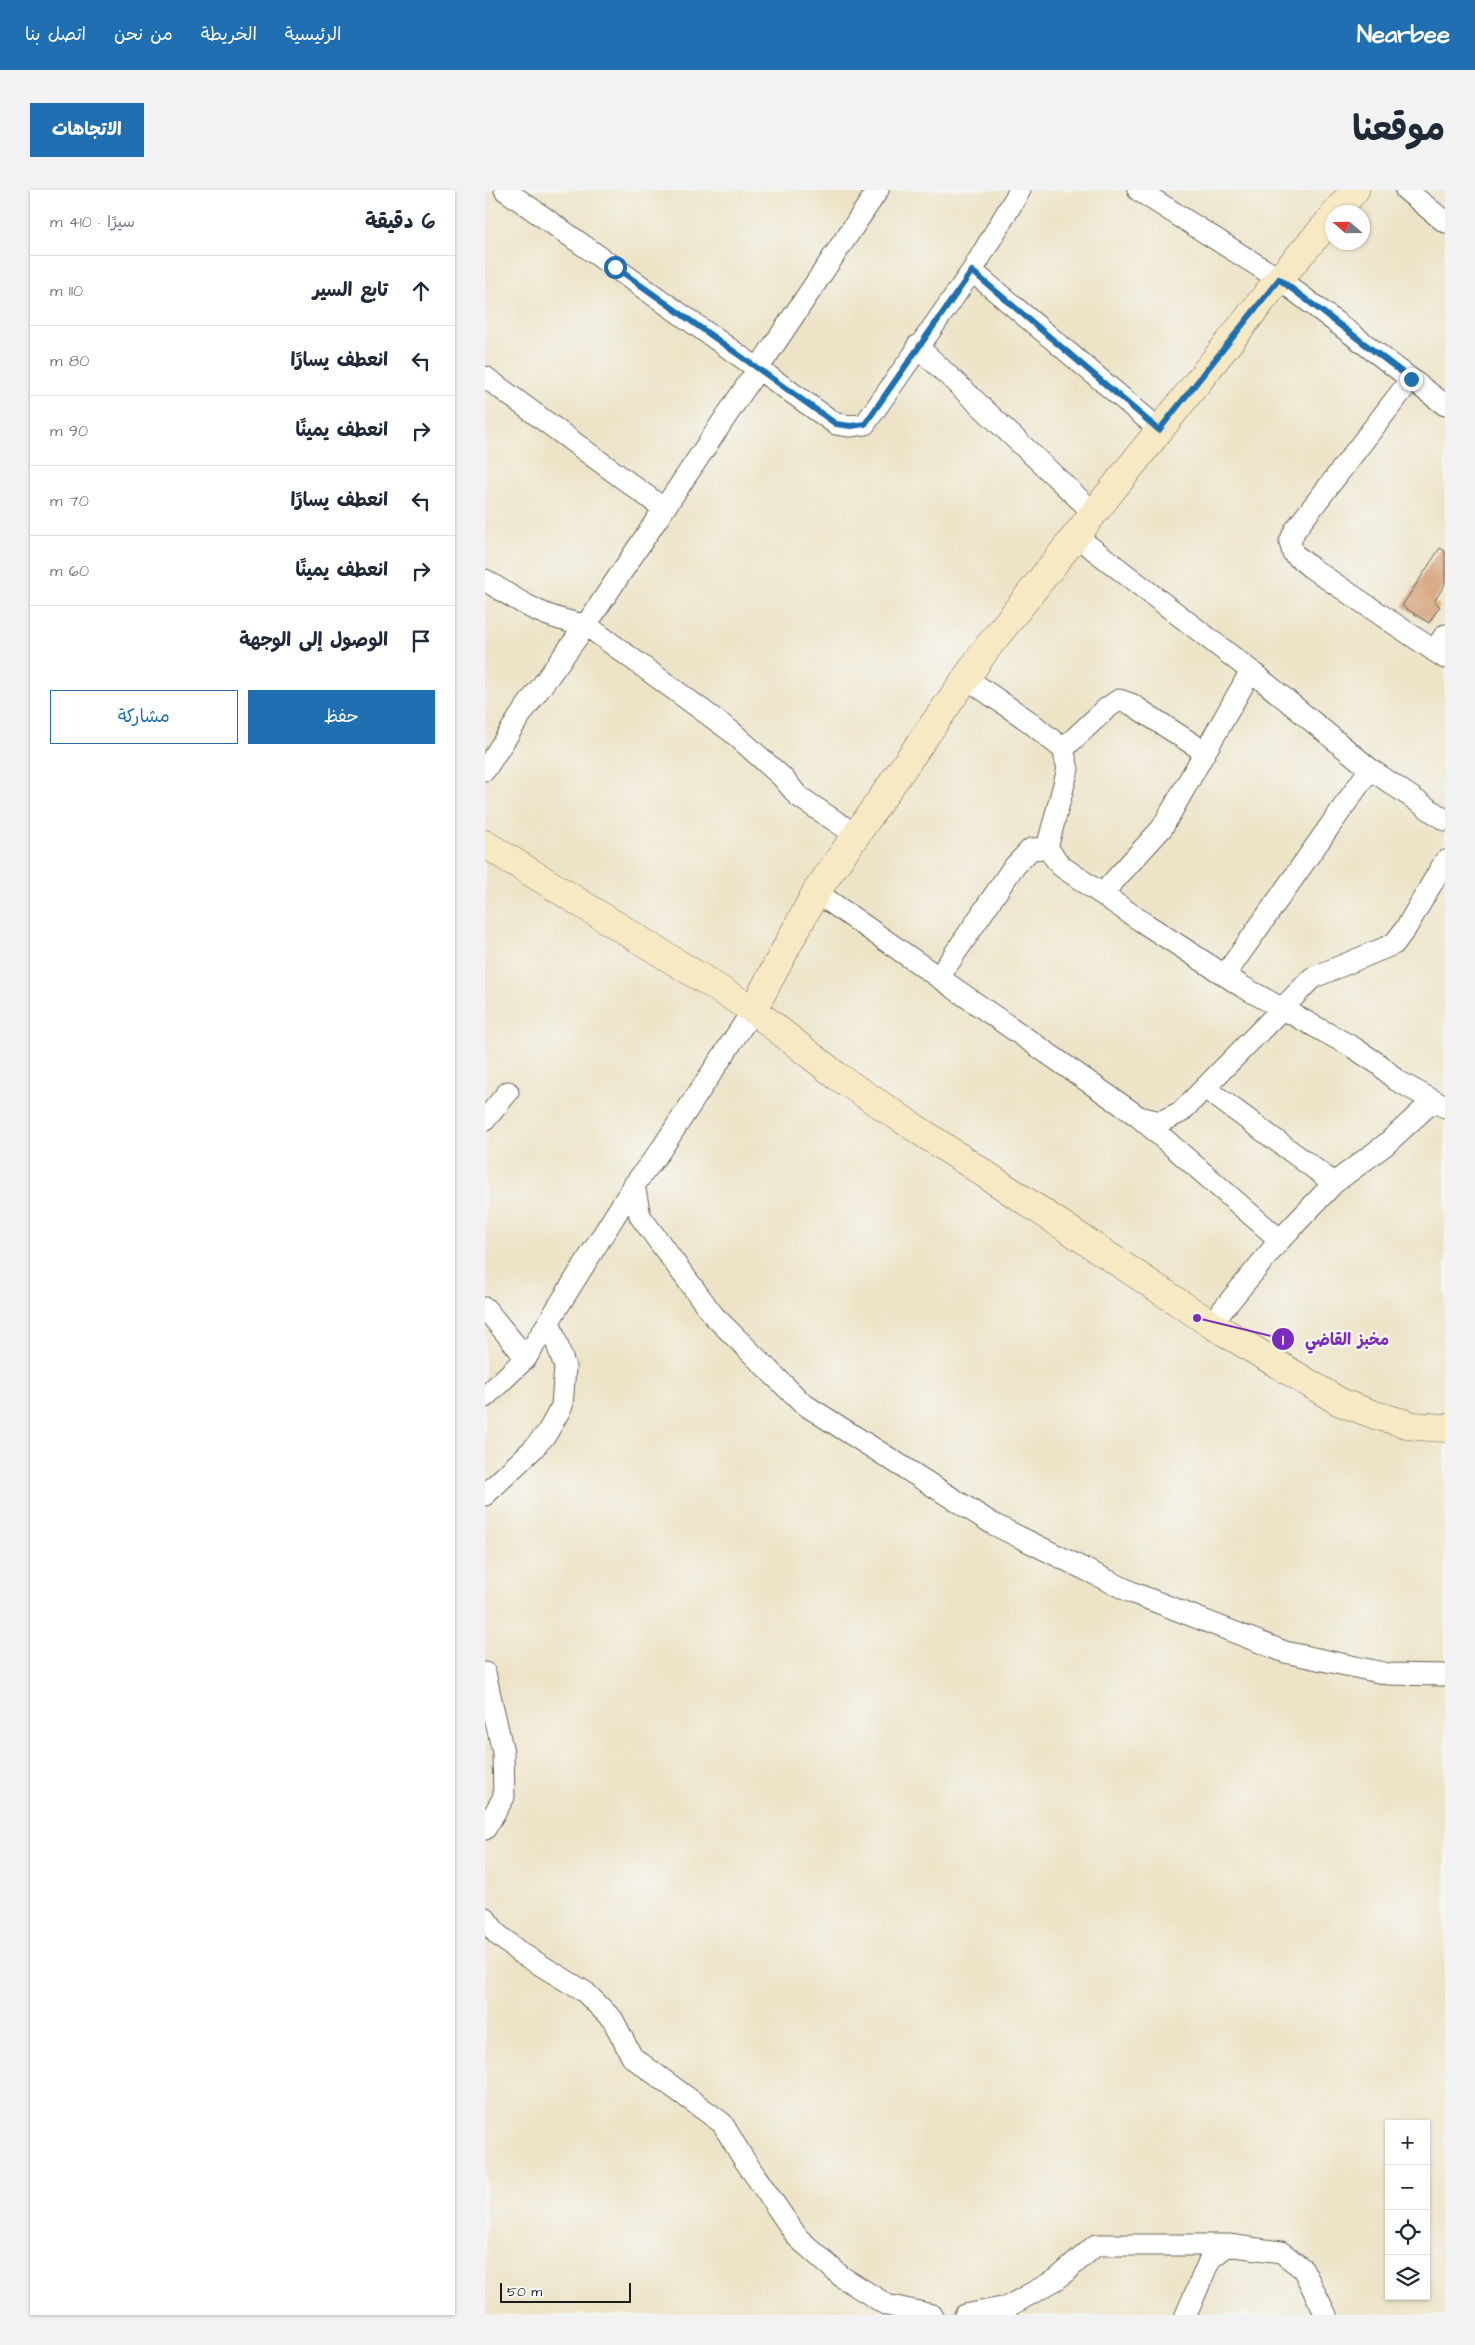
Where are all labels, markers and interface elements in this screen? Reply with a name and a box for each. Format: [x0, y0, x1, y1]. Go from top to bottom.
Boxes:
text: Nearbee [1357, 18, 1450, 52]
text: اتصل بنا [25, 22, 86, 47]
text: من نحن [114, 22, 173, 47]
text: الخريطة [201, 22, 257, 47]
text: الرئيسية [285, 22, 341, 47]
button: الاتجاهات [30, 103, 144, 157]
text: موقعنا [1352, 105, 1445, 154]
north arrow [1325, 205, 1370, 250]
text: 6 دقيقة [365, 207, 435, 236]
text: سيرًا · 410 m [50, 211, 135, 233]
route start [604, 256, 627, 279]
text: تابع السير [313, 277, 388, 304]
icon: ahead [407, 277, 435, 305]
text: 110 m [50, 280, 83, 302]
text: انعطف يسارًا [291, 347, 388, 374]
icon: left [407, 347, 435, 375]
text: 80 m [50, 350, 89, 372]
route end [1400, 368, 1423, 391]
text: انعطف يمينًا [296, 417, 388, 444]
icon: right [407, 417, 435, 445]
text: 90 m [50, 420, 88, 442]
text: انعطف يسارًا [291, 487, 388, 514]
icon: left [407, 487, 435, 515]
text: 70 m [50, 490, 89, 512]
text: انعطف يمينًا [296, 557, 388, 584]
icon: right [407, 557, 435, 585]
text: 60 m [50, 560, 89, 582]
text: الوصول إلى الوجهة [239, 627, 388, 654]
icon: arrive [407, 627, 435, 655]
button: مشاركة [50, 690, 238, 744]
button: حفظ [248, 690, 435, 744]
callout: مخبز القاضي [1270, 1324, 1399, 1355]
text: مخبز القاضي [1305, 1329, 1389, 1354]
text: 1 [1282, 1330, 1284, 1351]
map controls [1385, 2120, 1430, 2300]
button: + [1385, 2120, 1430, 2165]
button: − [1385, 2165, 1430, 2210]
button: locate [1385, 2210, 1430, 2255]
button: layers [1385, 2255, 1430, 2300]
scale bar [500, 2280, 631, 2303]
text: 50 m [507, 2282, 542, 2302]

